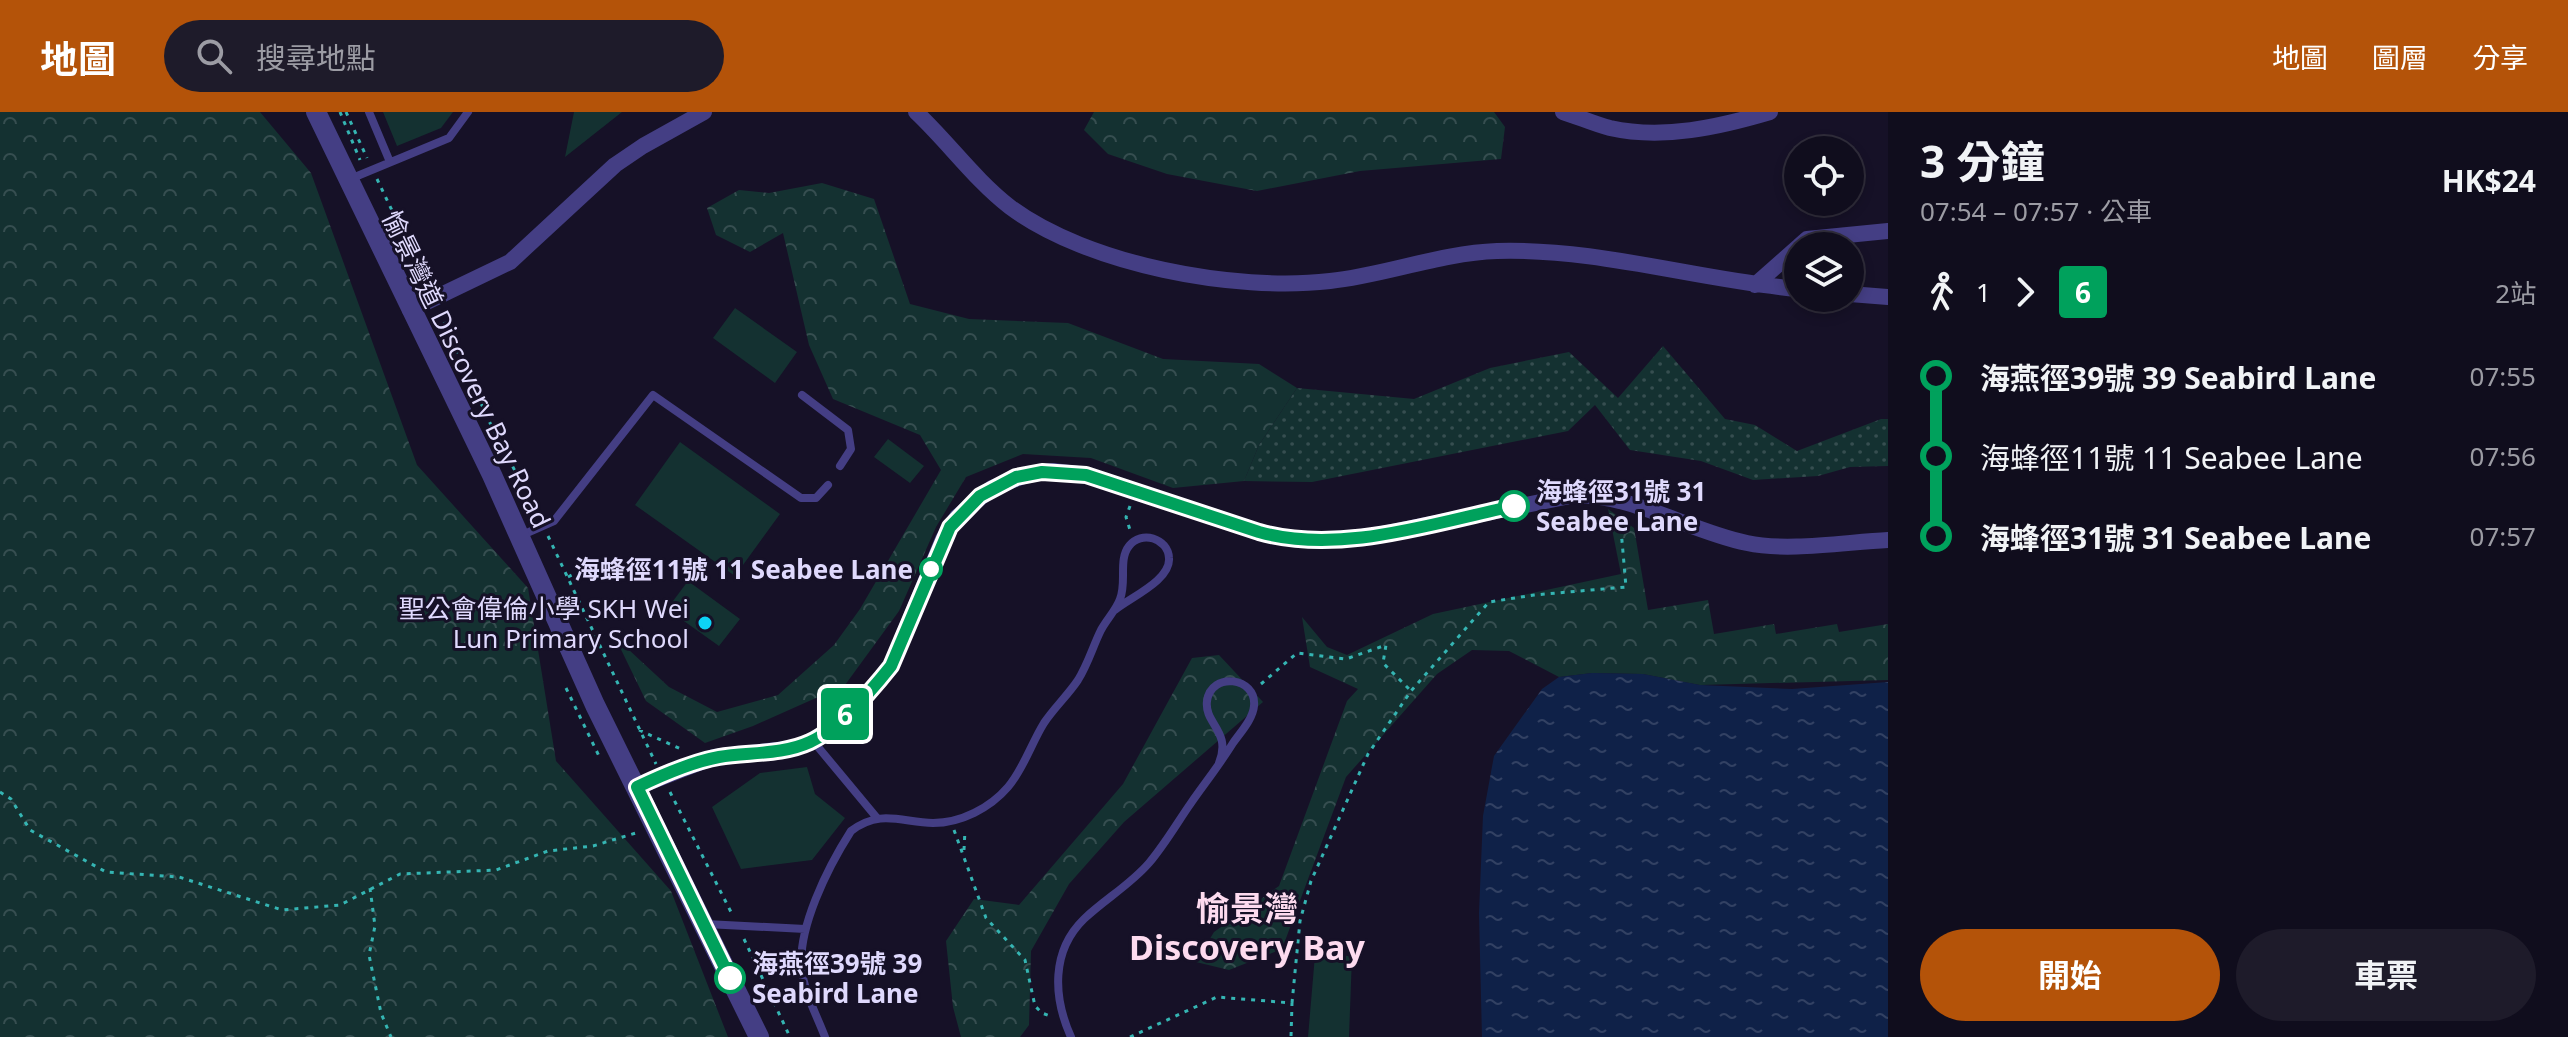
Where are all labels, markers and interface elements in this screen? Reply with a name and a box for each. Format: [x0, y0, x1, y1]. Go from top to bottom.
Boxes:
search box [164, 20, 724, 92]
text: 地圖 [40, 32, 116, 84]
icon: search [192, 34, 236, 78]
text: 搜尋地點 [256, 37, 376, 78]
text: 地圖 [2272, 38, 2328, 76]
text: 圖層 [2372, 38, 2428, 76]
text: 分享 [2472, 38, 2528, 76]
text: 3 分鐘 [1920, 131, 2045, 191]
map controls [1784, 136, 1864, 312]
button: locate [1784, 136, 1864, 216]
text: HK$24 [2442, 160, 2536, 201]
text: 07:54 – 07:57 · 公車 [1920, 193, 2152, 229]
street label: 愉景灣道 Discovery Bay Road [374, 204, 560, 534]
button: layers [1784, 232, 1864, 312]
icon: walk [1920, 270, 1964, 314]
icon: forward [2003, 270, 2047, 314]
text: 6 [2075, 273, 2091, 311]
text: 1 [1976, 274, 1991, 310]
text: 2站 [2495, 275, 2536, 311]
text: 海燕徑39號 39 Seabird Lane [1980, 357, 2376, 398]
text: 07:55 [2470, 358, 2536, 394]
text: 海蜂徑11號 11 Seabee Lane [1980, 437, 2363, 478]
text: 07:56 [2470, 438, 2536, 474]
place label: 海蜂徑31號 31 Seabee Lane [1536, 473, 1706, 539]
marker: 海蜂徑31號 31 Seabee Lane [1499, 491, 1529, 521]
text: 海蜂徑31號 31 Seabee Lane [1980, 517, 2371, 558]
text: 07:57 [2470, 518, 2536, 554]
place label: 海蜂徑11號 11 Seabee Lane [574, 551, 913, 587]
marker: 海蜂徑11號 11 Seabee Lane [920, 558, 942, 580]
place label: 聖公會偉倫小學 SKH Wei Lun Primary School [399, 590, 689, 656]
marker: 聖公會偉倫小學 SKH Wei Lun Primary School [696, 614, 714, 632]
line badge: 6 [819, 688, 871, 740]
text: 6 [837, 695, 853, 733]
district label: 愉景灣 Discovery Bay [1129, 885, 1365, 970]
button: 開始 [1920, 929, 2220, 1021]
button: 車票 [2236, 929, 2536, 1021]
place label: 海燕徑39號 39 Seabird Lane [752, 945, 922, 1011]
marker: 海燕徑39號 39 Seabird Lane [715, 963, 745, 993]

